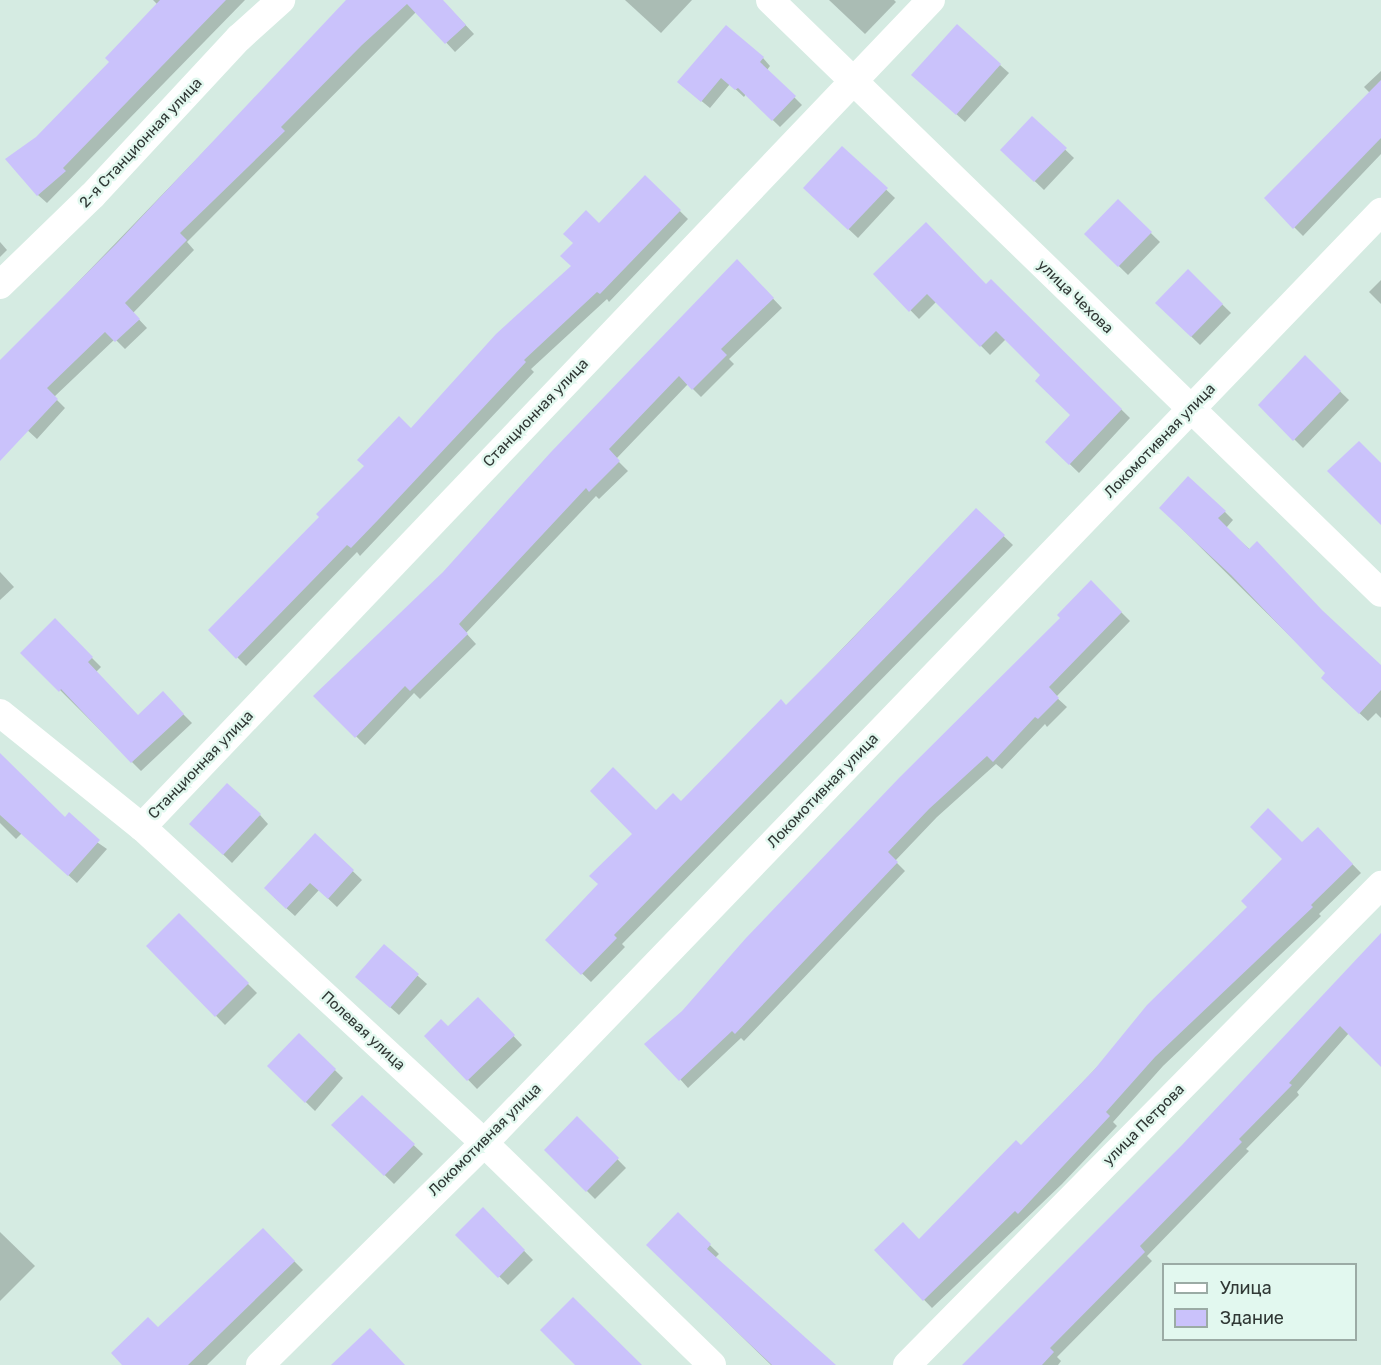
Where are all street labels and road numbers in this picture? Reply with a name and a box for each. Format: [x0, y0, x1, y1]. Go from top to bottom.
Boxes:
street label: 2-я Станционная улица [76, 74, 206, 212]
street label: улица Чехова [1033, 256, 1117, 338]
street label: Станционная улица [480, 355, 592, 471]
street label: Локомотивная улица [1101, 380, 1219, 502]
street label: Станционная улица [145, 707, 257, 823]
street label: Локомотивная улица [764, 730, 882, 852]
street label: Полевая улица [317, 988, 409, 1074]
street label: Локомотивная улица [425, 1080, 545, 1200]
street label: улица Петрова [1100, 1081, 1188, 1169]

